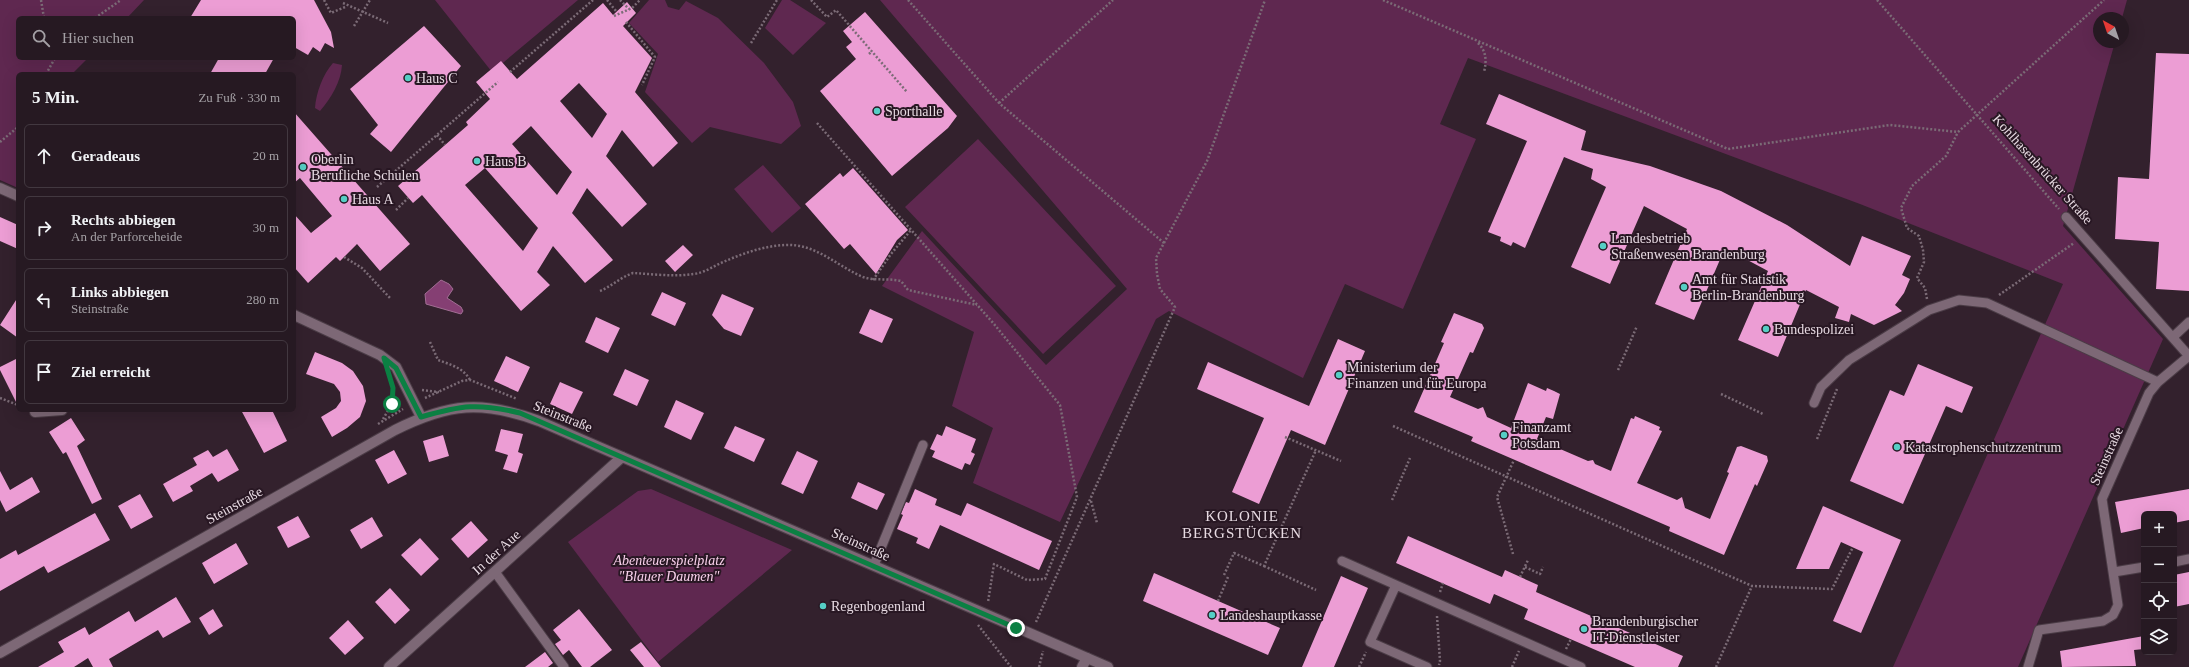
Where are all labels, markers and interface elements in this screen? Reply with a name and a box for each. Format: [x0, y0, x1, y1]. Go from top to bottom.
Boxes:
north arrow [2093, 12, 2129, 48]
search box [16, 16, 296, 60]
icon: search [30, 27, 52, 49]
text: Hier suchen [62, 30, 134, 46]
place label: Haus C [416, 71, 458, 86]
marker: Haus C [403, 73, 413, 83]
text: 5 Min. [32, 88, 79, 107]
text: Zu Fuß · 330 m [198, 90, 280, 105]
place label: Sporthalle [885, 104, 943, 119]
marker: Sporthalle [872, 106, 882, 116]
street label: Kohlhasenbrücker Straße [1990, 112, 2096, 227]
icon: ahead [33, 145, 55, 167]
text: Geradeaus [71, 148, 140, 164]
text: 20 m [253, 148, 279, 163]
place label: Oberlin Berufliche Schulen [311, 152, 419, 183]
place label: Haus B [485, 154, 527, 169]
marker: Haus B [472, 156, 482, 166]
marker: Oberlin Berufliche Schulen [298, 162, 308, 172]
place label: Haus A [352, 192, 395, 207]
marker: Haus A [339, 194, 349, 204]
text: Rechts abbiegen [71, 212, 176, 228]
icon: right [33, 217, 55, 239]
text: 30 m [253, 220, 279, 235]
text: An der Parforceheide [71, 229, 182, 244]
place label: Landesbetrieb Straßenwesen Brandenburg [1611, 231, 1765, 262]
marker: Landesbetrieb Straßenwesen Brandenburg [1598, 241, 1608, 251]
place label: Amt für Statistik Berlin-Brandenburg [1692, 272, 1805, 303]
marker: Amt für Statistik Berlin-Brandenburg [1679, 282, 1689, 292]
text: Links abbiegen [71, 284, 169, 300]
icon: left [33, 289, 55, 311]
text: 280 m [246, 292, 279, 307]
text: Steinstraße [71, 301, 129, 316]
place label: Bundespolizei [1774, 322, 1854, 337]
marker: Bundespolizei [1761, 324, 1771, 334]
place label: Ministerium der Finanzen und für Europa [1347, 360, 1487, 391]
icon: arrive [33, 361, 55, 383]
text: Ziel erreicht [71, 364, 150, 380]
marker: Ministerium der Finanzen und für Europa [1334, 370, 1344, 380]
route start [383, 395, 401, 413]
street label: Steinstraße [531, 398, 594, 435]
place label: Finanzamt Potsdam [1512, 420, 1571, 451]
street label: Steinstraße [2087, 425, 2126, 488]
marker: Finanzamt Potsdam [1499, 430, 1509, 440]
place label: Katastrophenschutzzentrum [1905, 440, 2061, 455]
marker: Katastrophenschutzzentrum [1892, 442, 1902, 452]
street label: Steinstraße [203, 484, 265, 527]
district label: KOLONIE BERGSTÜCKEN [1182, 508, 1302, 541]
map controls [2141, 511, 2177, 655]
button: + [2141, 511, 2177, 547]
street label: Steinstraße [829, 525, 892, 564]
street label: In der Aue [469, 527, 523, 578]
button: − [2141, 547, 2177, 583]
park label: Abenteuerspielplatz "Blauer Daumen" [612, 553, 725, 584]
button: locate [2141, 583, 2177, 619]
place label: Regenbogenland [831, 599, 925, 614]
marker: Regenbogenland [818, 601, 828, 611]
place label: Landeshauptkasse [1220, 608, 1322, 623]
marker: Landeshauptkasse [1207, 610, 1217, 620]
place label: Brandenburgischer IT-Dienstleister [1592, 614, 1699, 645]
route end [1007, 619, 1025, 637]
button: layers [2141, 619, 2177, 655]
marker: Brandenburgischer IT-Dienstleister [1579, 624, 1589, 634]

